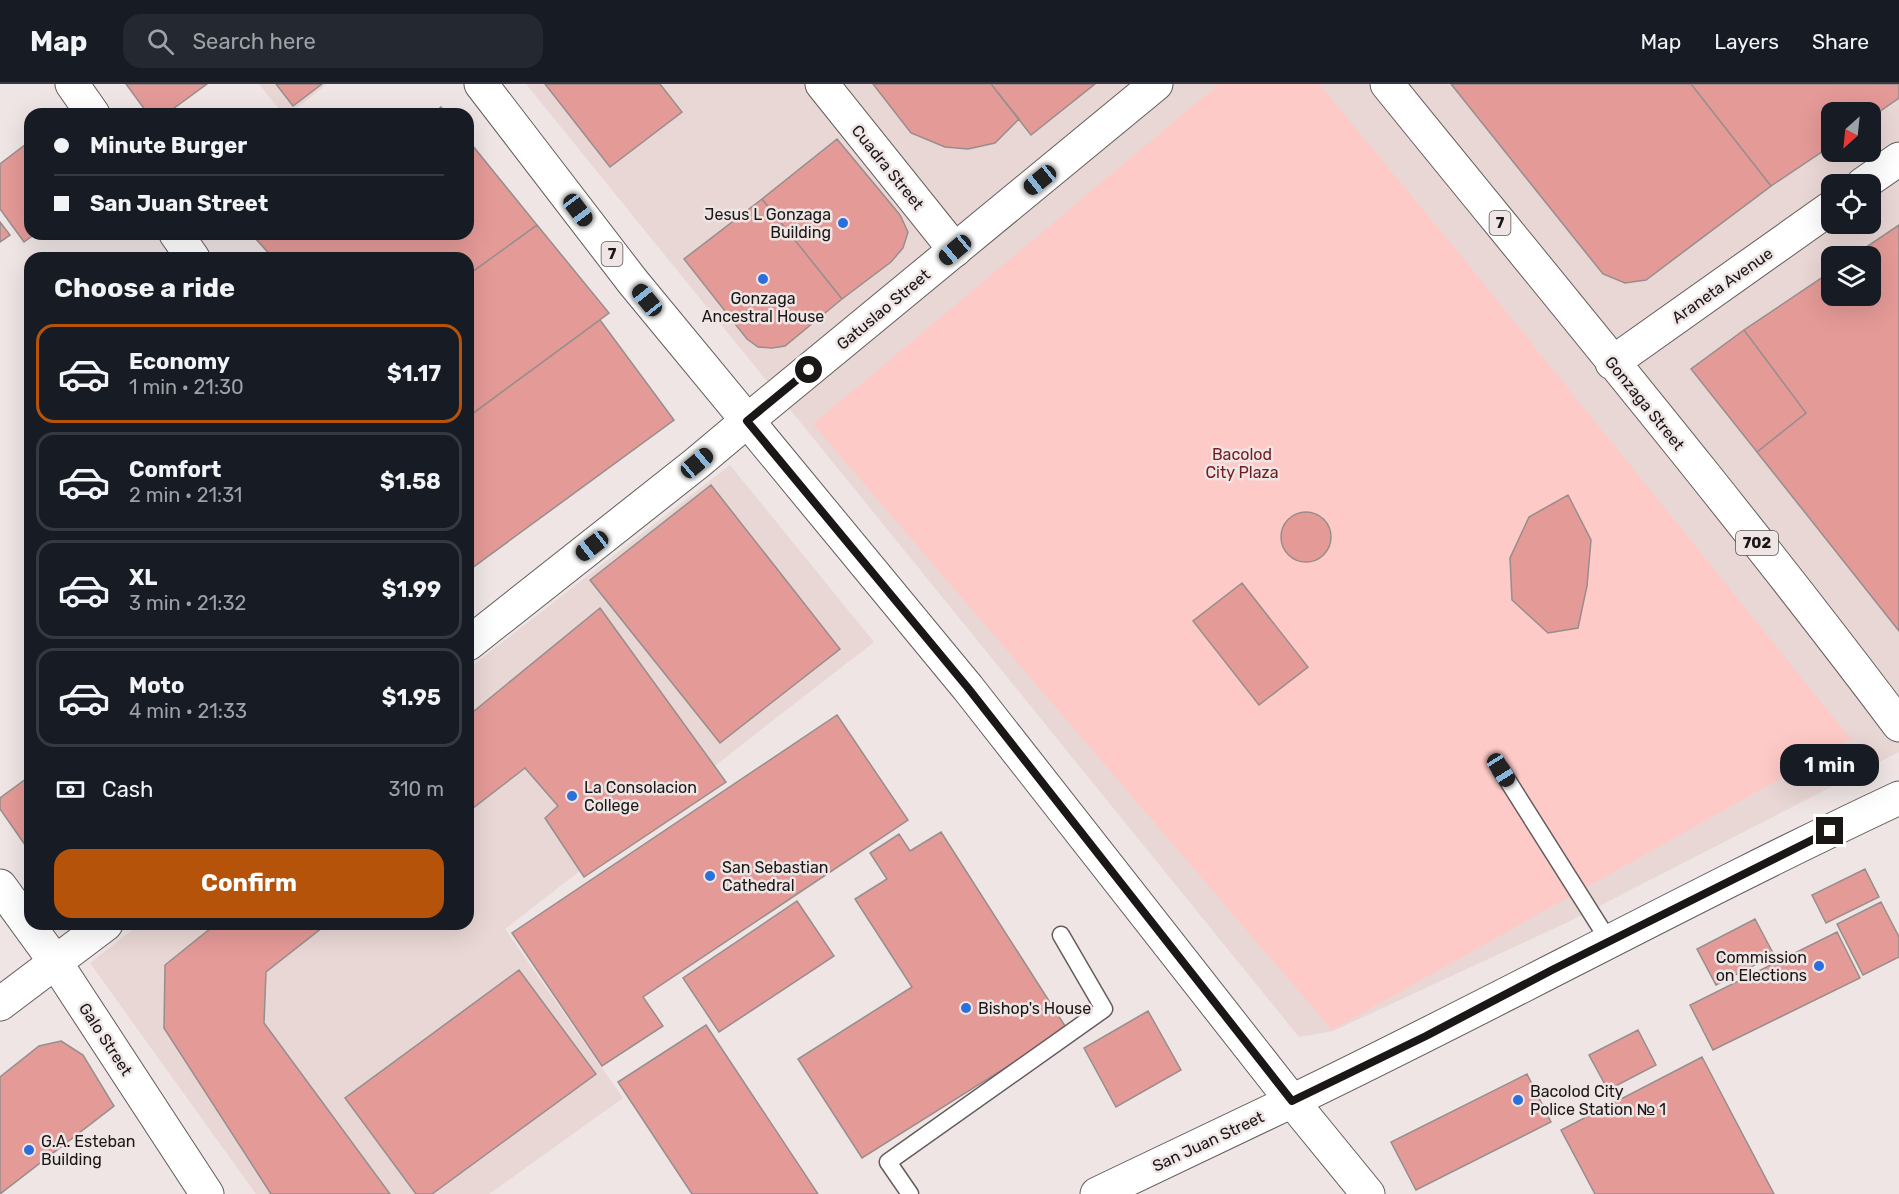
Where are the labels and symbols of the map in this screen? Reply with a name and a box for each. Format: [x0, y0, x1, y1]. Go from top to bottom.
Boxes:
north arrow [1821, 102, 1881, 162]
street label: Cuadra Street [848, 121, 928, 214]
car [1020, 162, 1060, 198]
car [560, 190, 596, 230]
place label: Jesus L Gonzaga Building [704, 205, 831, 242]
road number: 7 [1490, 211, 1510, 235]
marker: Jesus L Gonzaga Building [836, 216, 850, 230]
car [935, 232, 975, 268]
road number: 7 [602, 242, 622, 266]
street label: Araneta Avenue [1668, 244, 1776, 327]
street label: Gatuslao Street [833, 265, 934, 354]
marker: Gonzaga Ancestral House [756, 272, 770, 286]
car [629, 280, 665, 320]
place label: Gonzaga Ancestral House [702, 289, 824, 326]
street label: Gonzaga Street [1601, 353, 1688, 454]
route start [795, 356, 822, 383]
car [677, 445, 717, 481]
park label: Bacolod City Plaza [1205, 445, 1279, 482]
car [572, 528, 612, 564]
road number: 702 [1736, 531, 1778, 555]
callout: 1 min [1780, 744, 1880, 786]
car [1484, 750, 1518, 790]
place label: La Consolacion College [584, 778, 697, 815]
marker: La Consolacion College [565, 789, 579, 803]
route end [1816, 817, 1843, 844]
place label: San Sebastian Cathedral [722, 858, 828, 895]
marker: San Sebastian Cathedral [703, 869, 717, 883]
place label: Commission on Elections [1716, 948, 1807, 985]
marker: Commission on Elections [1812, 959, 1826, 973]
street label: Galo Street [75, 999, 136, 1079]
place label: Bishop's House [978, 999, 1091, 1018]
marker: Bishop's House [959, 1001, 973, 1015]
place label: Bacolod City Police Station № 1 [1530, 1082, 1666, 1119]
marker: Bacolod City Police Station № 1 [1511, 1093, 1525, 1107]
street label: San Juan Street [1149, 1107, 1267, 1176]
place label: G.A. Esteban Building [41, 1132, 135, 1169]
marker: G.A. Esteban Building [22, 1143, 36, 1157]

